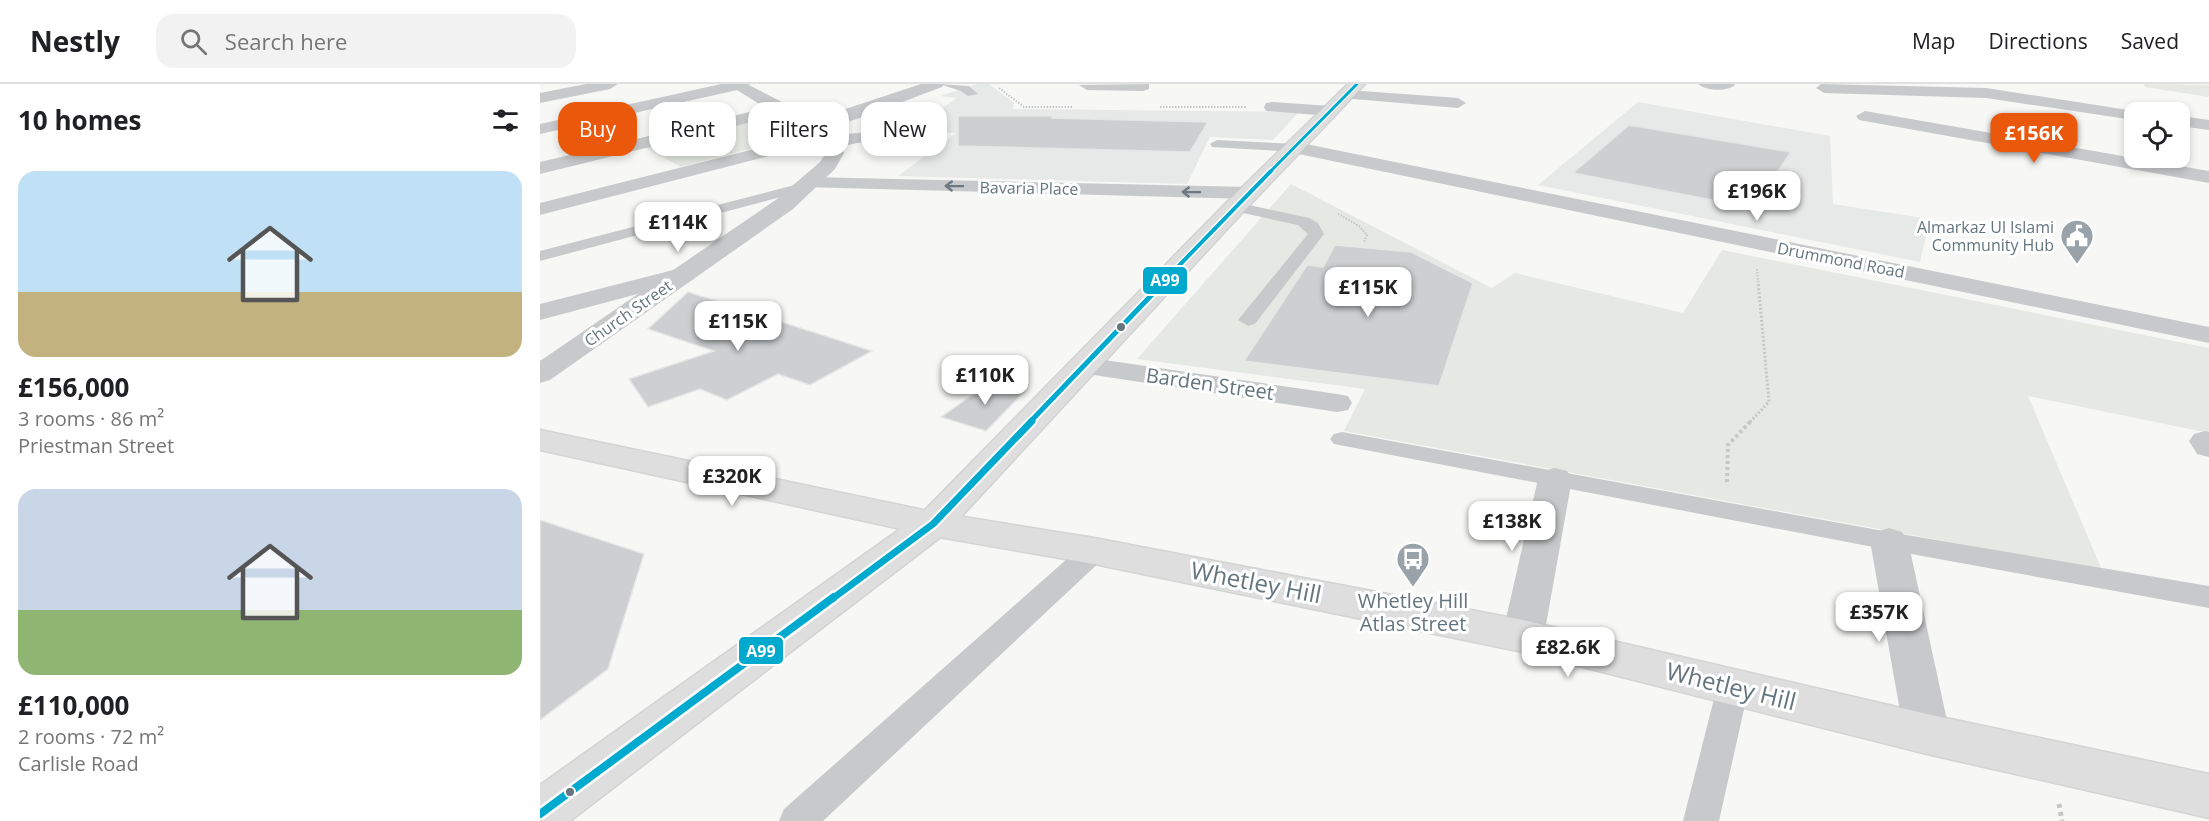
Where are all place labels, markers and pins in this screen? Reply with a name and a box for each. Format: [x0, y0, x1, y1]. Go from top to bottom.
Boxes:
pin: £156K [1992, 113, 2076, 164]
pin: £196K [1715, 171, 1799, 222]
pin: £114K [636, 202, 720, 253]
place label: Almarkaz Ul Islami Community Hub [1917, 216, 2054, 256]
public building icon: Almarkaz Ul Islami Community Hub [2059, 218, 2095, 265]
pin: £115K [1326, 267, 1410, 318]
pin: £115K [696, 301, 780, 352]
unlabelled marker [1115, 321, 1127, 333]
pin: £110K [943, 355, 1027, 406]
pin: £320K [690, 456, 774, 507]
pin: £138K [1470, 501, 1554, 552]
bus stop icon: Whetley Hill Atlas Street [1395, 541, 1431, 588]
place label: Whetley Hill Atlas Street [1358, 587, 1468, 637]
pin: £357K [1837, 592, 1921, 643]
pin: £82.6K [1519, 627, 1617, 678]
unlabelled marker [564, 786, 576, 798]

